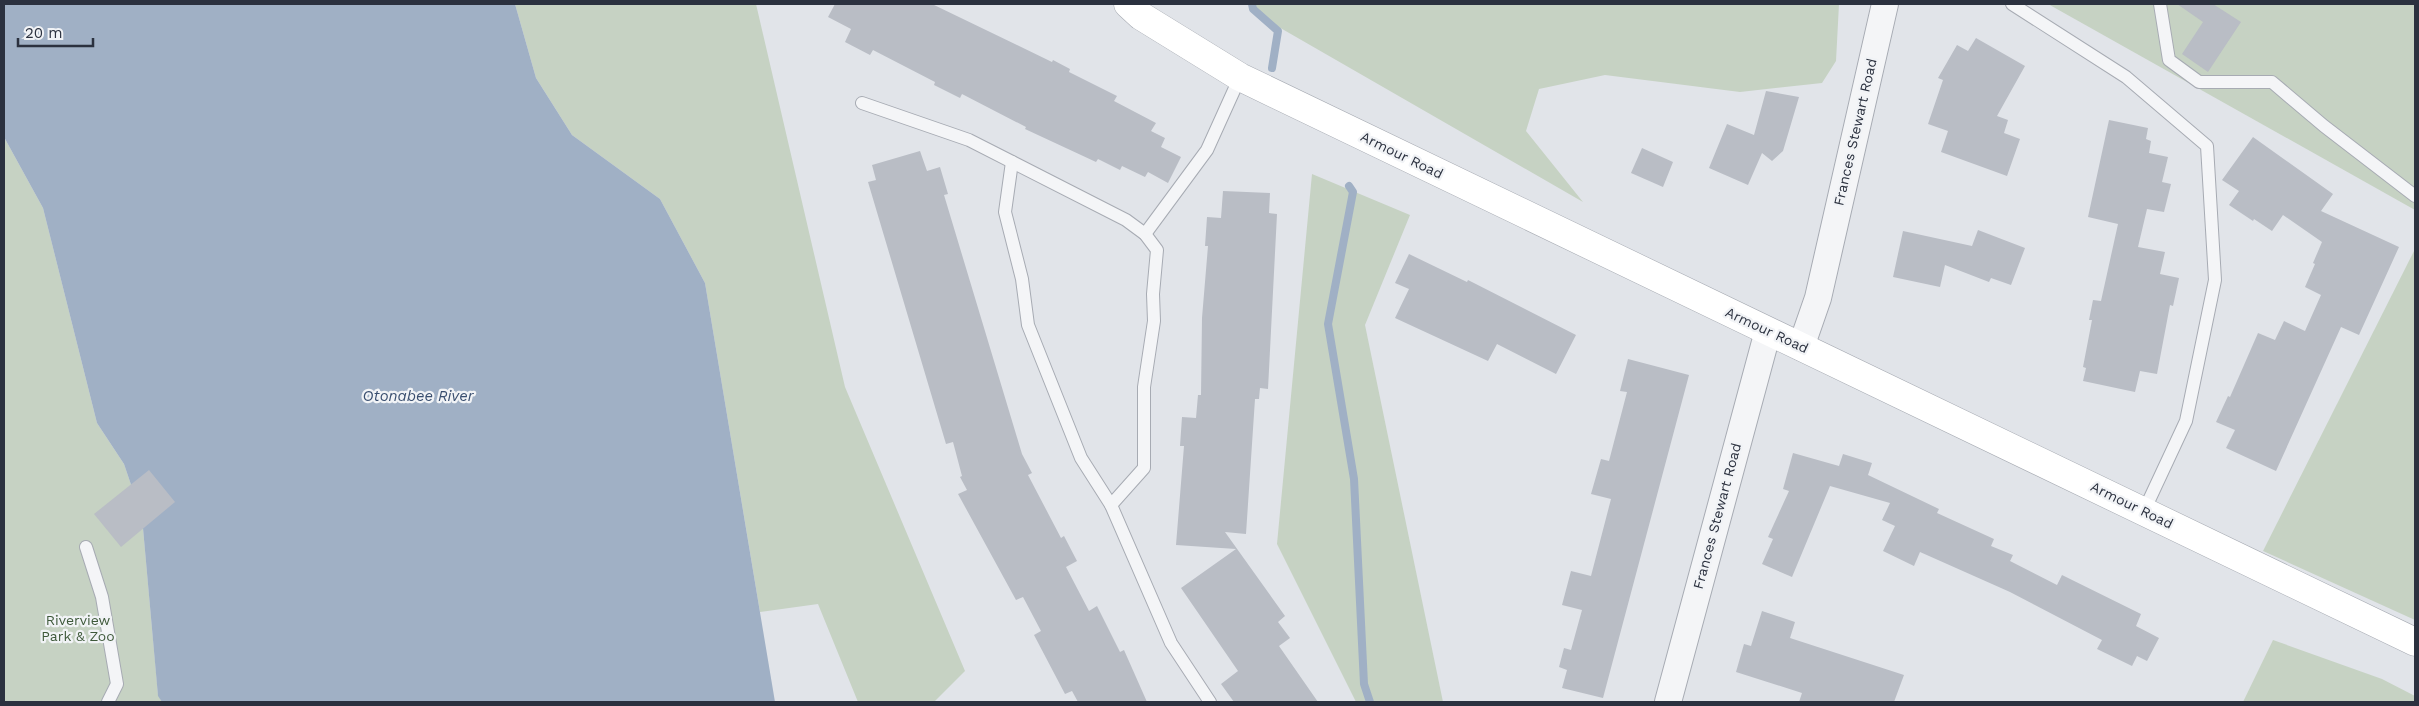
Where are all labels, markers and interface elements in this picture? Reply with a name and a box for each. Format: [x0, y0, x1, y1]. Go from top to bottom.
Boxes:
scale bar [18, 15, 92, 47]
text: 20 m [25, 24, 63, 42]
street label: Frances Stewart Road [1830, 57, 1880, 207]
street label: Armour Road [1358, 128, 1446, 182]
street label: Armour Road [1723, 304, 1811, 356]
water label: Otonabee River [362, 387, 475, 405]
street label: Frances Stewart Road [1690, 441, 1744, 591]
street label: Armour Road [2088, 478, 2176, 532]
park label: Riverview Park & Zoo [41, 612, 115, 644]

